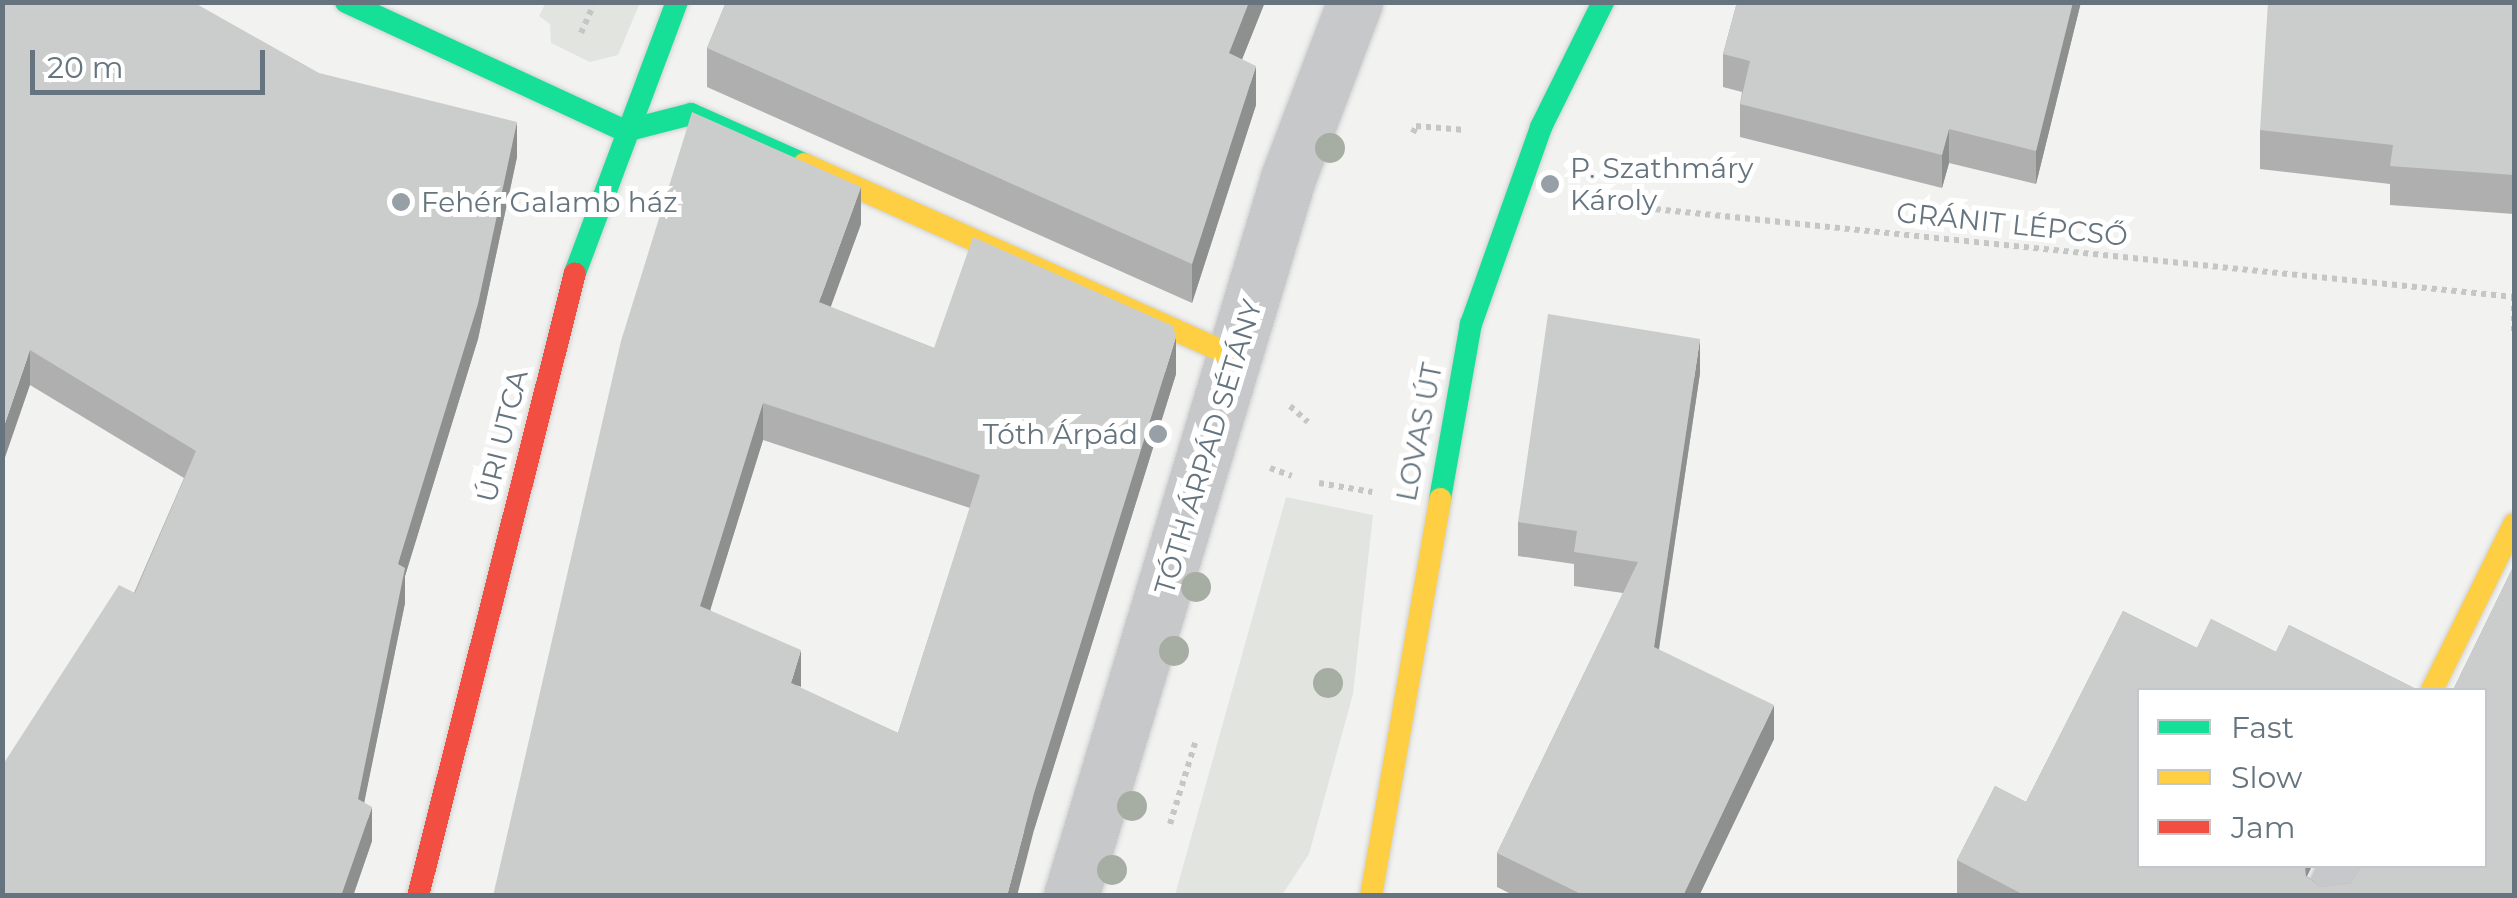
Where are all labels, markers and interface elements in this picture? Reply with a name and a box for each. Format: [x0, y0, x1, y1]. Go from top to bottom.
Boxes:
scale bar [35, 30, 270, 92]
text: 20 m [47, 49, 124, 86]
place label: P. Szathmáry Károly [1570, 151, 1753, 217]
marker: P. Szathmáry Károly [1539, 173, 1561, 195]
place label: Fehér Galamb ház [421, 185, 678, 219]
marker: Fehér Galamb ház [390, 191, 412, 213]
street label: GRÁNIT LÉPCSŐ [1895, 195, 2129, 253]
street label: TÓTH ÁRPÁD SÉTÁNY [1147, 296, 1269, 598]
street label: LOVAS ÚT [1389, 360, 1449, 504]
street label: ÚRI UTCA [469, 366, 535, 506]
place label: Tóth Árpád [983, 417, 1138, 451]
marker: Tóth Árpád [1147, 423, 1169, 445]
legend [2137, 688, 2487, 868]
text: Fast [2231, 709, 2294, 746]
text: Slow [2231, 759, 2302, 796]
text: Jam [2231, 809, 2296, 846]

